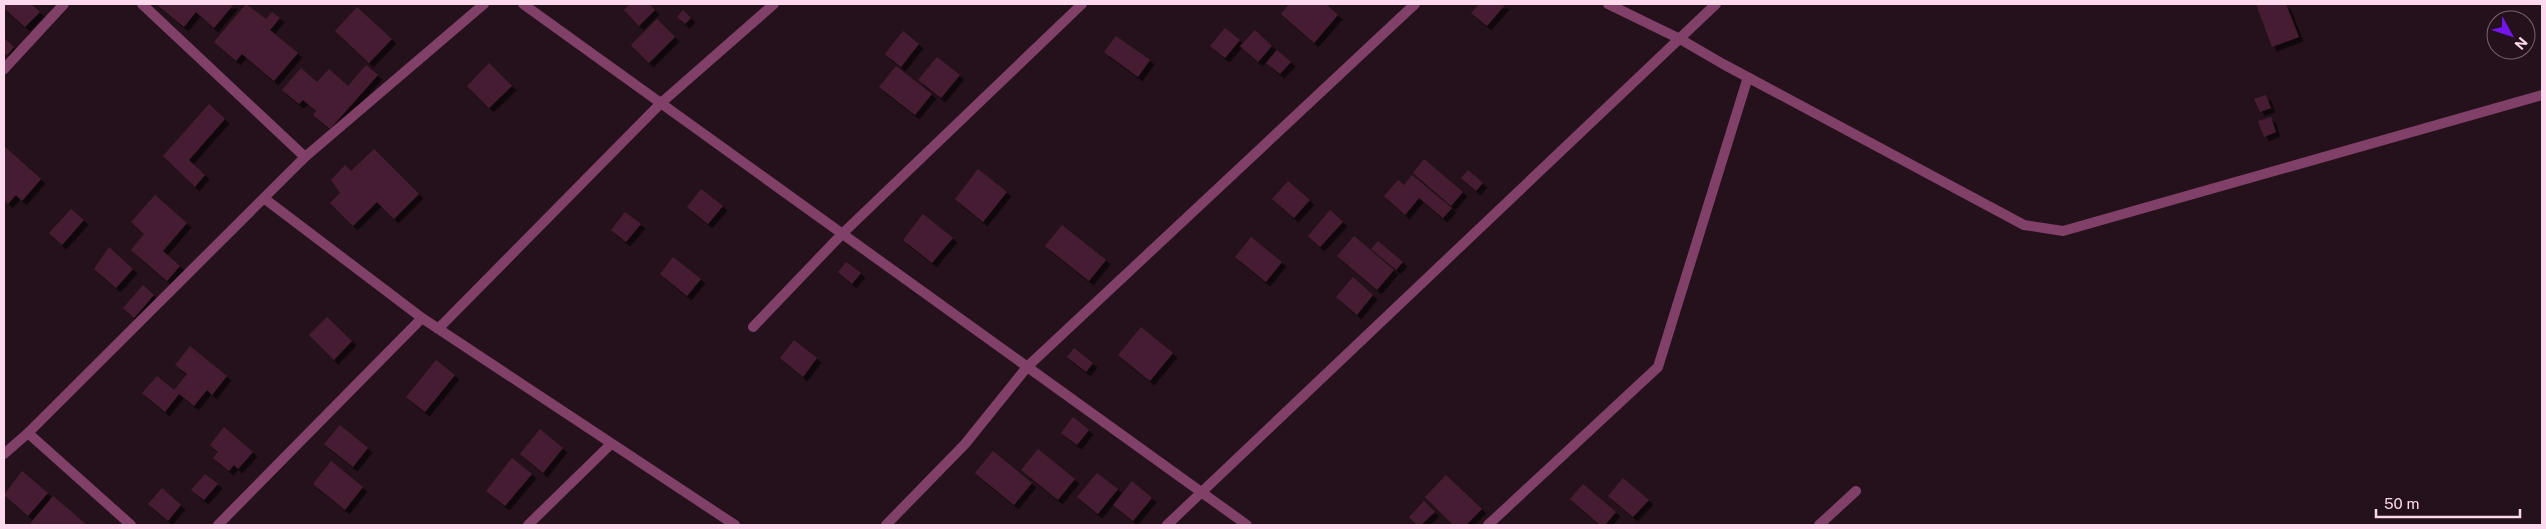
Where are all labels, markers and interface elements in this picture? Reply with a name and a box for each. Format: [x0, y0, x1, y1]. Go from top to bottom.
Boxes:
north arrow [2486, 10, 2536, 60]
text: N [2511, 34, 2531, 53]
scale bar [2376, 486, 2520, 518]
text: 50 m [2384, 495, 2419, 512]

